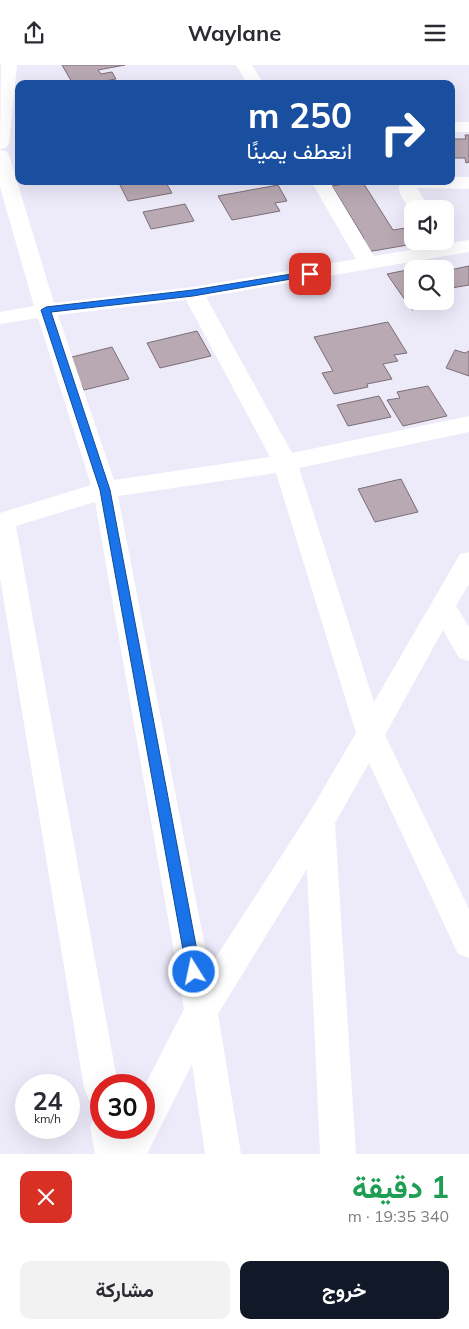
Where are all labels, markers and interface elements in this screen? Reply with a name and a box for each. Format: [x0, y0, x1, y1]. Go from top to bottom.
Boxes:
icon: share [20, 19, 48, 47]
text: Waylane [188, 19, 281, 47]
icon: menu [421, 19, 449, 47]
text: 250 m [248, 93, 352, 137]
icon: right [370, 100, 435, 165]
text: انعطف يمينًا [246, 137, 352, 165]
map controls [404, 200, 454, 310]
button: sound [404, 200, 454, 250]
pin [289, 253, 331, 295]
icon: arrive [296, 260, 324, 288]
button: search [404, 260, 454, 310]
position arrow [167, 945, 219, 997]
speed limit sign: 30 [90, 1074, 155, 1139]
text: 24 [32, 1085, 63, 1116]
text: km/h [34, 1111, 61, 1126]
text: 1 دقيقة [352, 1168, 449, 1206]
button: close [20, 1171, 72, 1223]
text: 340 m · 19:35 [348, 1206, 449, 1226]
button: مشاركة [20, 1261, 230, 1319]
button: خروج [240, 1261, 449, 1319]

